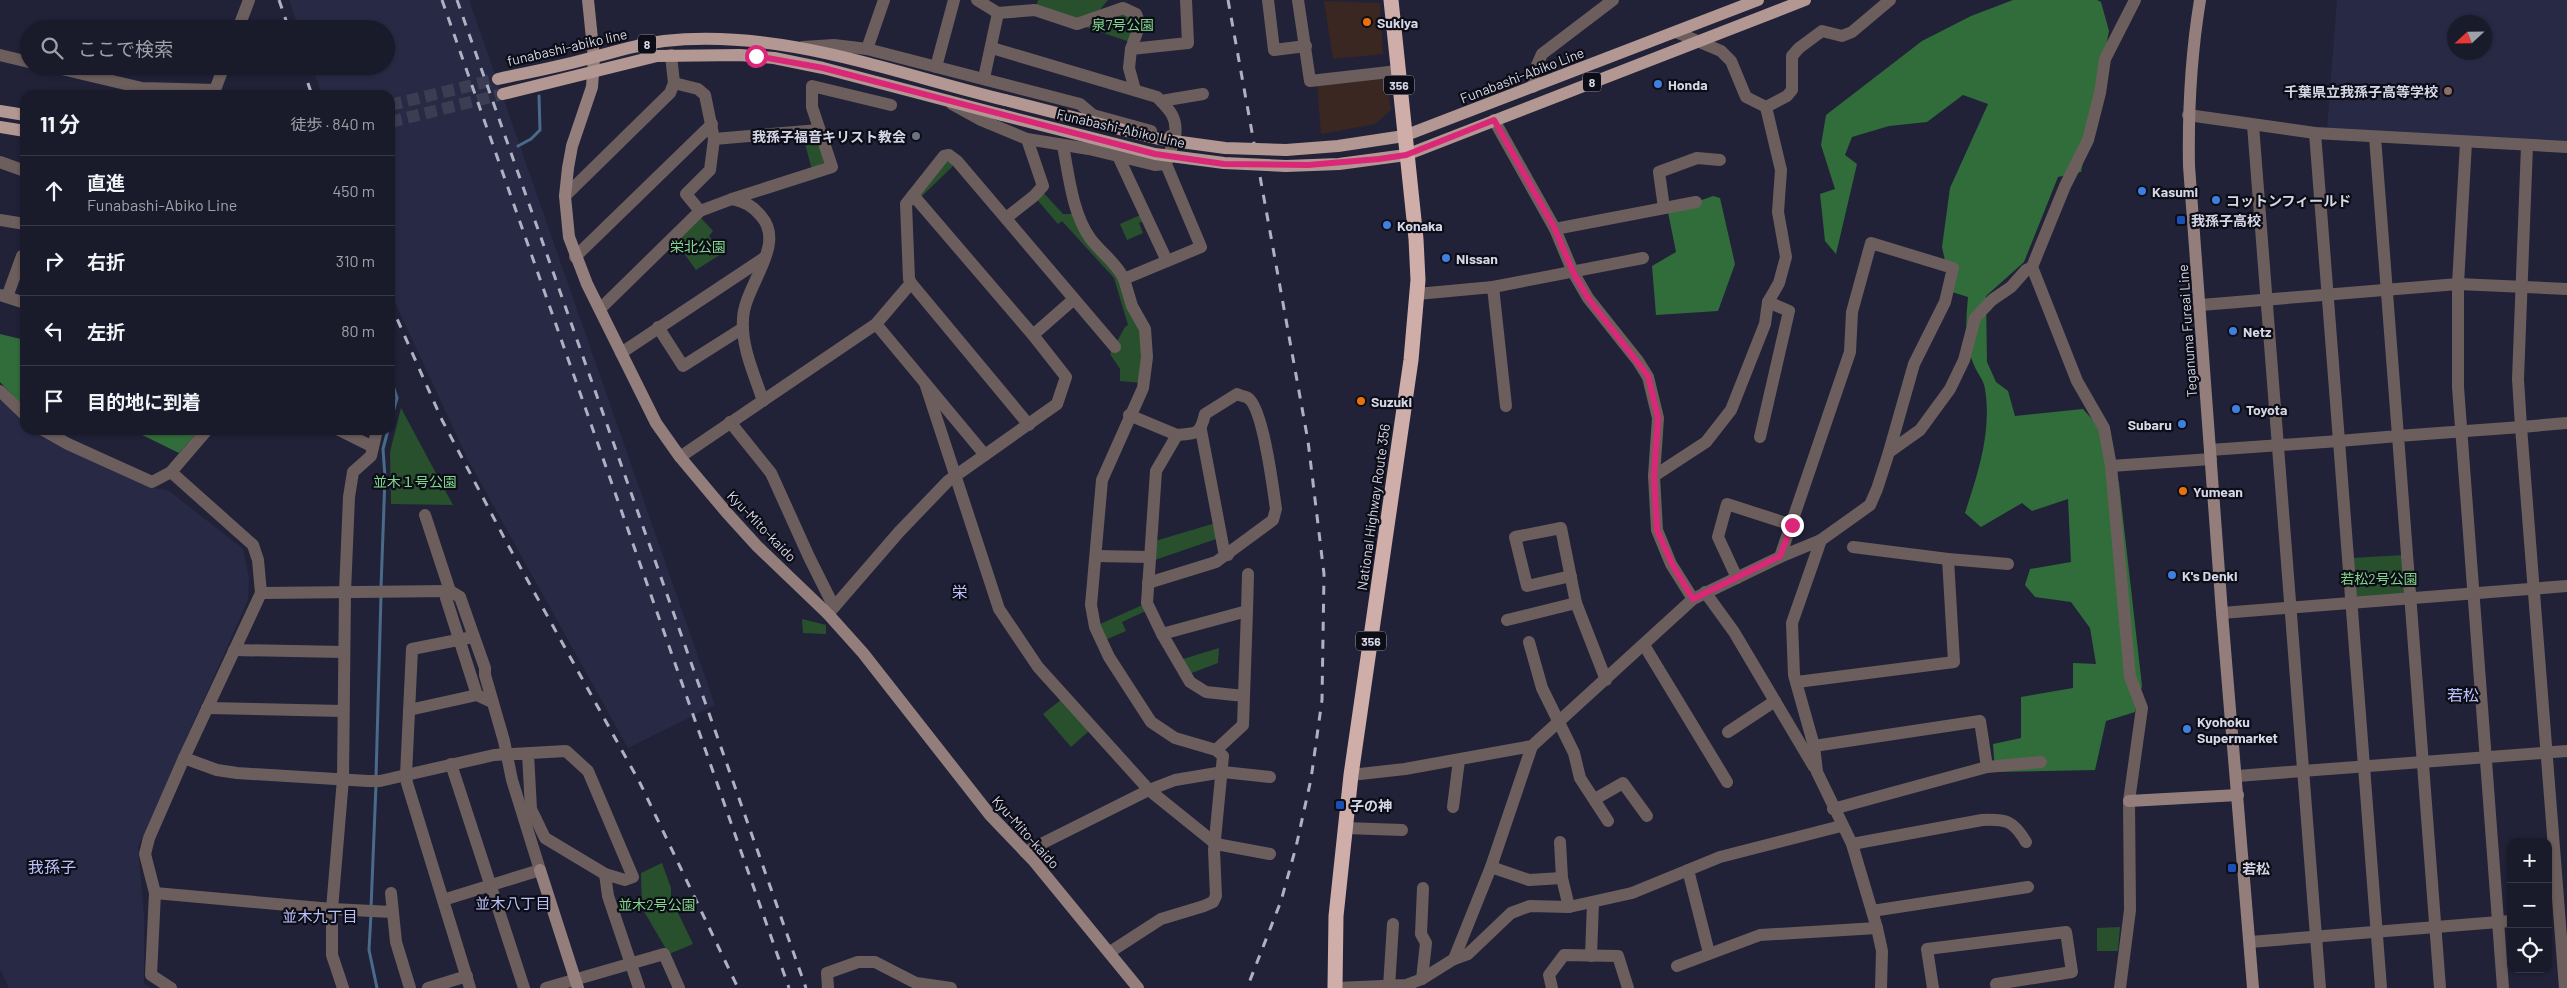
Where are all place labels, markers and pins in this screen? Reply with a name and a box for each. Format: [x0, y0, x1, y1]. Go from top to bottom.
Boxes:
place label: Sukiya [1377, 14, 1418, 31]
marker: Sukiya [1361, 16, 1373, 28]
place label: Honda [1668, 76, 1708, 93]
marker: Honda [1652, 78, 1664, 90]
place label: 千葉県立我孫子高等学校 [2284, 83, 2438, 100]
marker: 千葉県立我孫子高等学校 [2442, 85, 2454, 97]
place label: 我孫子福音キリスト教会 [752, 128, 906, 145]
marker: 我孫子福音キリスト教会 [910, 130, 922, 142]
place label: Kasumi [2152, 183, 2198, 200]
marker: Kasumi [2136, 185, 2148, 197]
place label: コットンフィールド [2226, 192, 2351, 209]
marker: コットンフィールド [2210, 194, 2222, 206]
place label: 我孫子高校 [2191, 212, 2261, 229]
marker: 我孫子高校 [2175, 214, 2187, 226]
place label: Konaka [1397, 217, 1443, 234]
marker: Konaka [1381, 219, 1393, 231]
place label: Nissan [1456, 250, 1498, 267]
marker: Nissan [1440, 252, 1452, 264]
place label: Netz [2243, 323, 2272, 340]
marker: Netz [2227, 325, 2239, 337]
place label: Suzuki [1371, 393, 1412, 410]
marker: Suzuki [1355, 395, 1367, 407]
place label: Toyota [2246, 401, 2287, 418]
marker: Toyota [2230, 403, 2242, 415]
place label: Subaru [2128, 416, 2172, 433]
marker: Subaru [2176, 418, 2188, 430]
place label: Yumean [2193, 483, 2243, 500]
marker: Yumean [2177, 485, 2189, 497]
place label: K's Denki [2182, 567, 2238, 584]
marker: K's Denki [2166, 569, 2178, 581]
place label: Kyohoku Supermarket [2197, 713, 2278, 746]
marker: Kyohoku Supermarket [2181, 723, 2193, 735]
place label: 子の神 [1350, 797, 1392, 814]
marker: 子の神 [1334, 799, 1346, 811]
place label: 若松 [2242, 860, 2270, 877]
marker: 若松 [2226, 862, 2238, 874]

